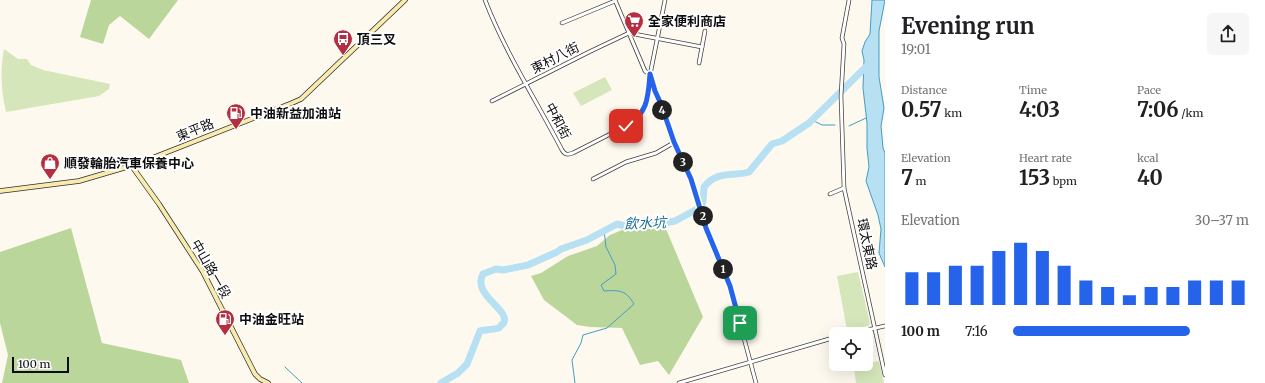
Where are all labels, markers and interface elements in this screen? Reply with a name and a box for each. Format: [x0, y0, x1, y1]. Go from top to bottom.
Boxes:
supermarket icon: 全家便利商店 [623, 10, 645, 38]
text: Evening run [901, 12, 1035, 40]
place label: 全家便利商店 [648, 13, 726, 30]
button: share [1207, 13, 1249, 55]
bus stop icon: 頂三叉 [332, 28, 354, 56]
place label: 頂三叉 [357, 31, 396, 48]
street label: 東村八街 [528, 39, 582, 77]
text: 19:01 [901, 41, 931, 58]
text: Distance [901, 83, 947, 97]
text: Time [1019, 83, 1047, 97]
text: Pace [1137, 83, 1161, 97]
text: 0.57 [901, 97, 942, 122]
text: 4:03 [1019, 97, 1060, 122]
text: 7:06 [1137, 97, 1179, 122]
street label: 中和街 [541, 100, 575, 142]
pin: 4 [652, 100, 672, 120]
fuel station icon: 中油新益加油站 [225, 102, 247, 130]
text: 4 [659, 103, 666, 117]
place label: 中油新益加油站 [250, 105, 341, 122]
text: km [942, 106, 962, 120]
text: /km [1179, 106, 1203, 120]
pin [609, 109, 643, 143]
street label: 東平路 [174, 115, 216, 145]
icon: check [615, 115, 637, 137]
text: Elevation [901, 151, 951, 165]
text: Heart rate [1019, 151, 1072, 165]
text: kcal [1137, 151, 1159, 165]
shop icon: 順發輪胎汽車保養中心 [39, 152, 61, 180]
pin: 3 [673, 152, 693, 172]
place label: 順發輪胎汽車保養中心 [64, 155, 194, 172]
text: 3 [680, 155, 686, 169]
text: 7 [901, 165, 913, 190]
text: 153 [1019, 165, 1050, 190]
text: 40 [1137, 165, 1163, 190]
text: m [913, 174, 927, 188]
text: bpm [1050, 174, 1077, 188]
pin: 2 [693, 206, 713, 226]
text: 2 [700, 209, 706, 223]
text: Elevation [901, 212, 960, 229]
text: 30–37 m [1195, 212, 1249, 229]
water label: 飲水坑 [624, 213, 668, 233]
street label: 環太東路 [853, 217, 881, 271]
street label: 中山路一段 [187, 237, 235, 301]
pin: 1 [713, 259, 733, 279]
text: 1 [720, 262, 726, 276]
pin [723, 306, 757, 340]
fuel station icon: 中油金旺站 [214, 308, 236, 336]
place label: 中油金旺站 [239, 311, 304, 328]
icon: arrive [729, 312, 751, 334]
text: 100 m [901, 323, 940, 340]
text: 7:16 [965, 323, 988, 340]
map controls [829, 327, 873, 371]
button: locate [829, 327, 873, 371]
scale bar [12, 355, 69, 374]
text: 100 m [18, 357, 50, 371]

